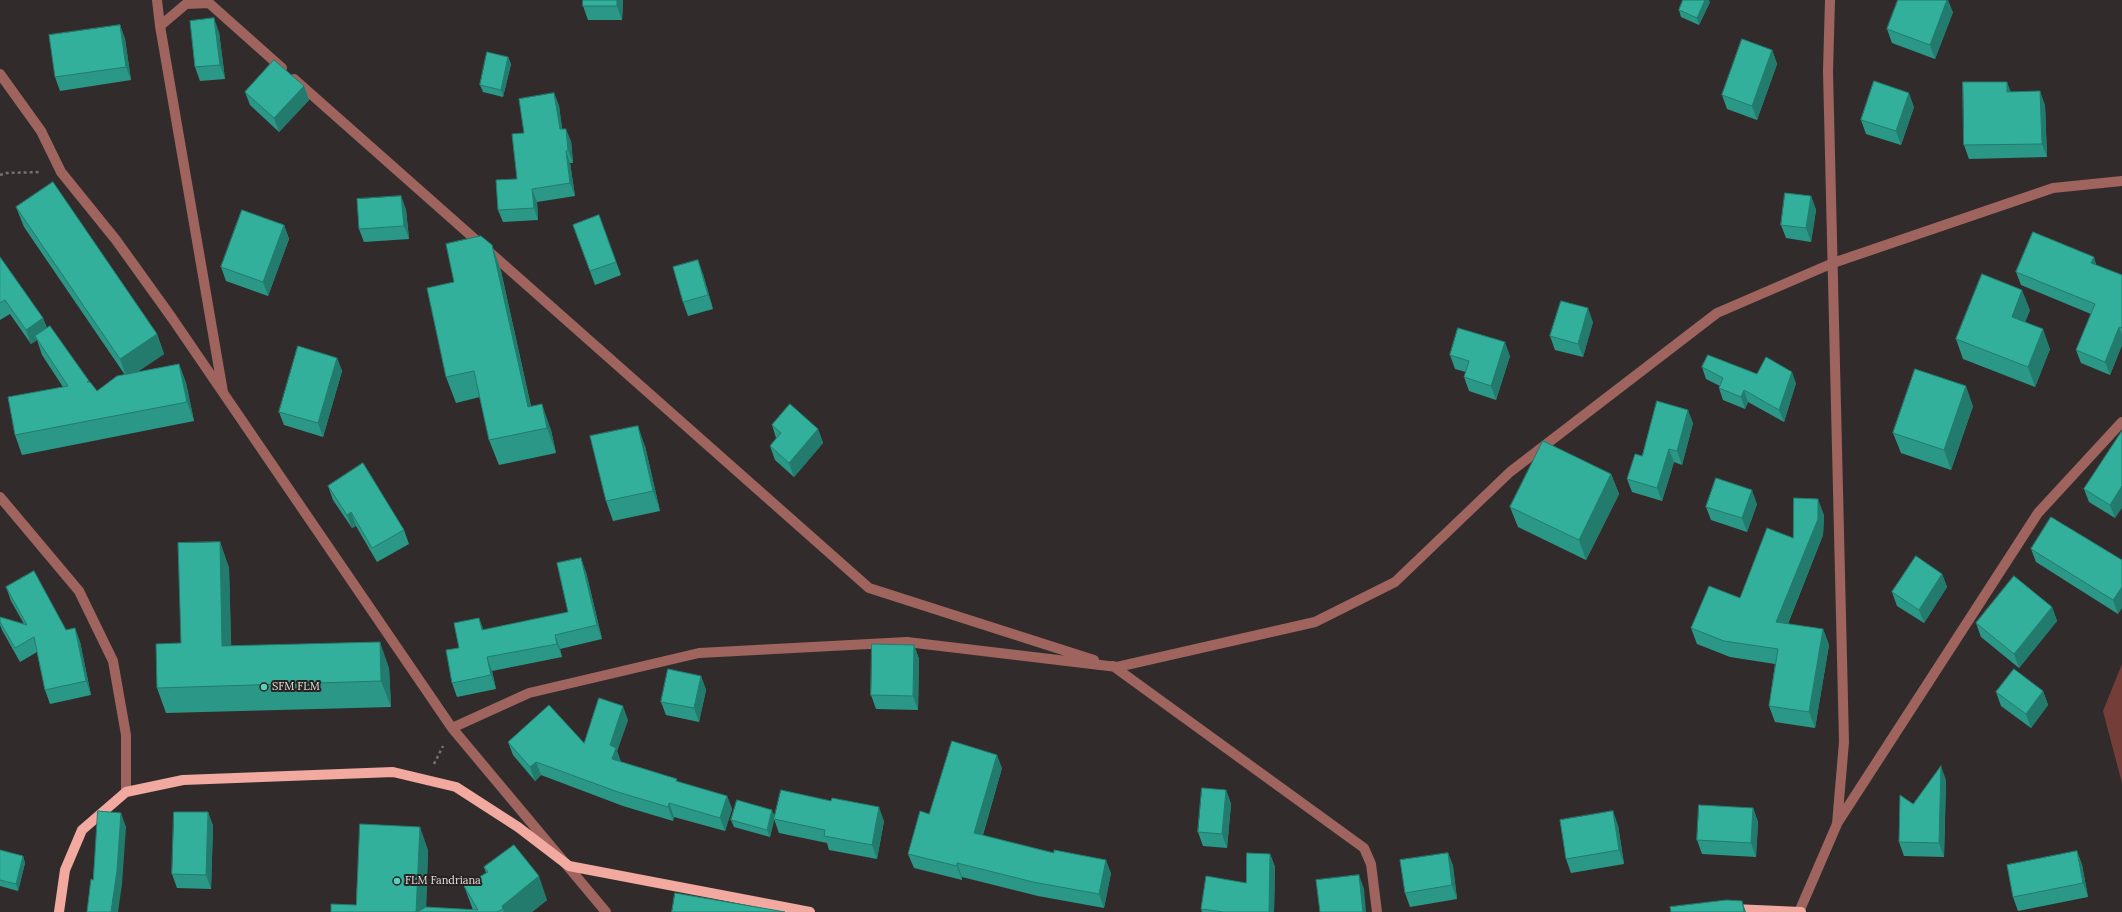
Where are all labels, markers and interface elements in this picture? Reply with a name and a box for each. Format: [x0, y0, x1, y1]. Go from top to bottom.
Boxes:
place label: SFM FLM [272, 680, 320, 694]
marker: SFM FLM [259, 682, 269, 692]
place label: FLM Fandriana [405, 874, 481, 888]
marker: FLM Fandriana [392, 876, 402, 886]

